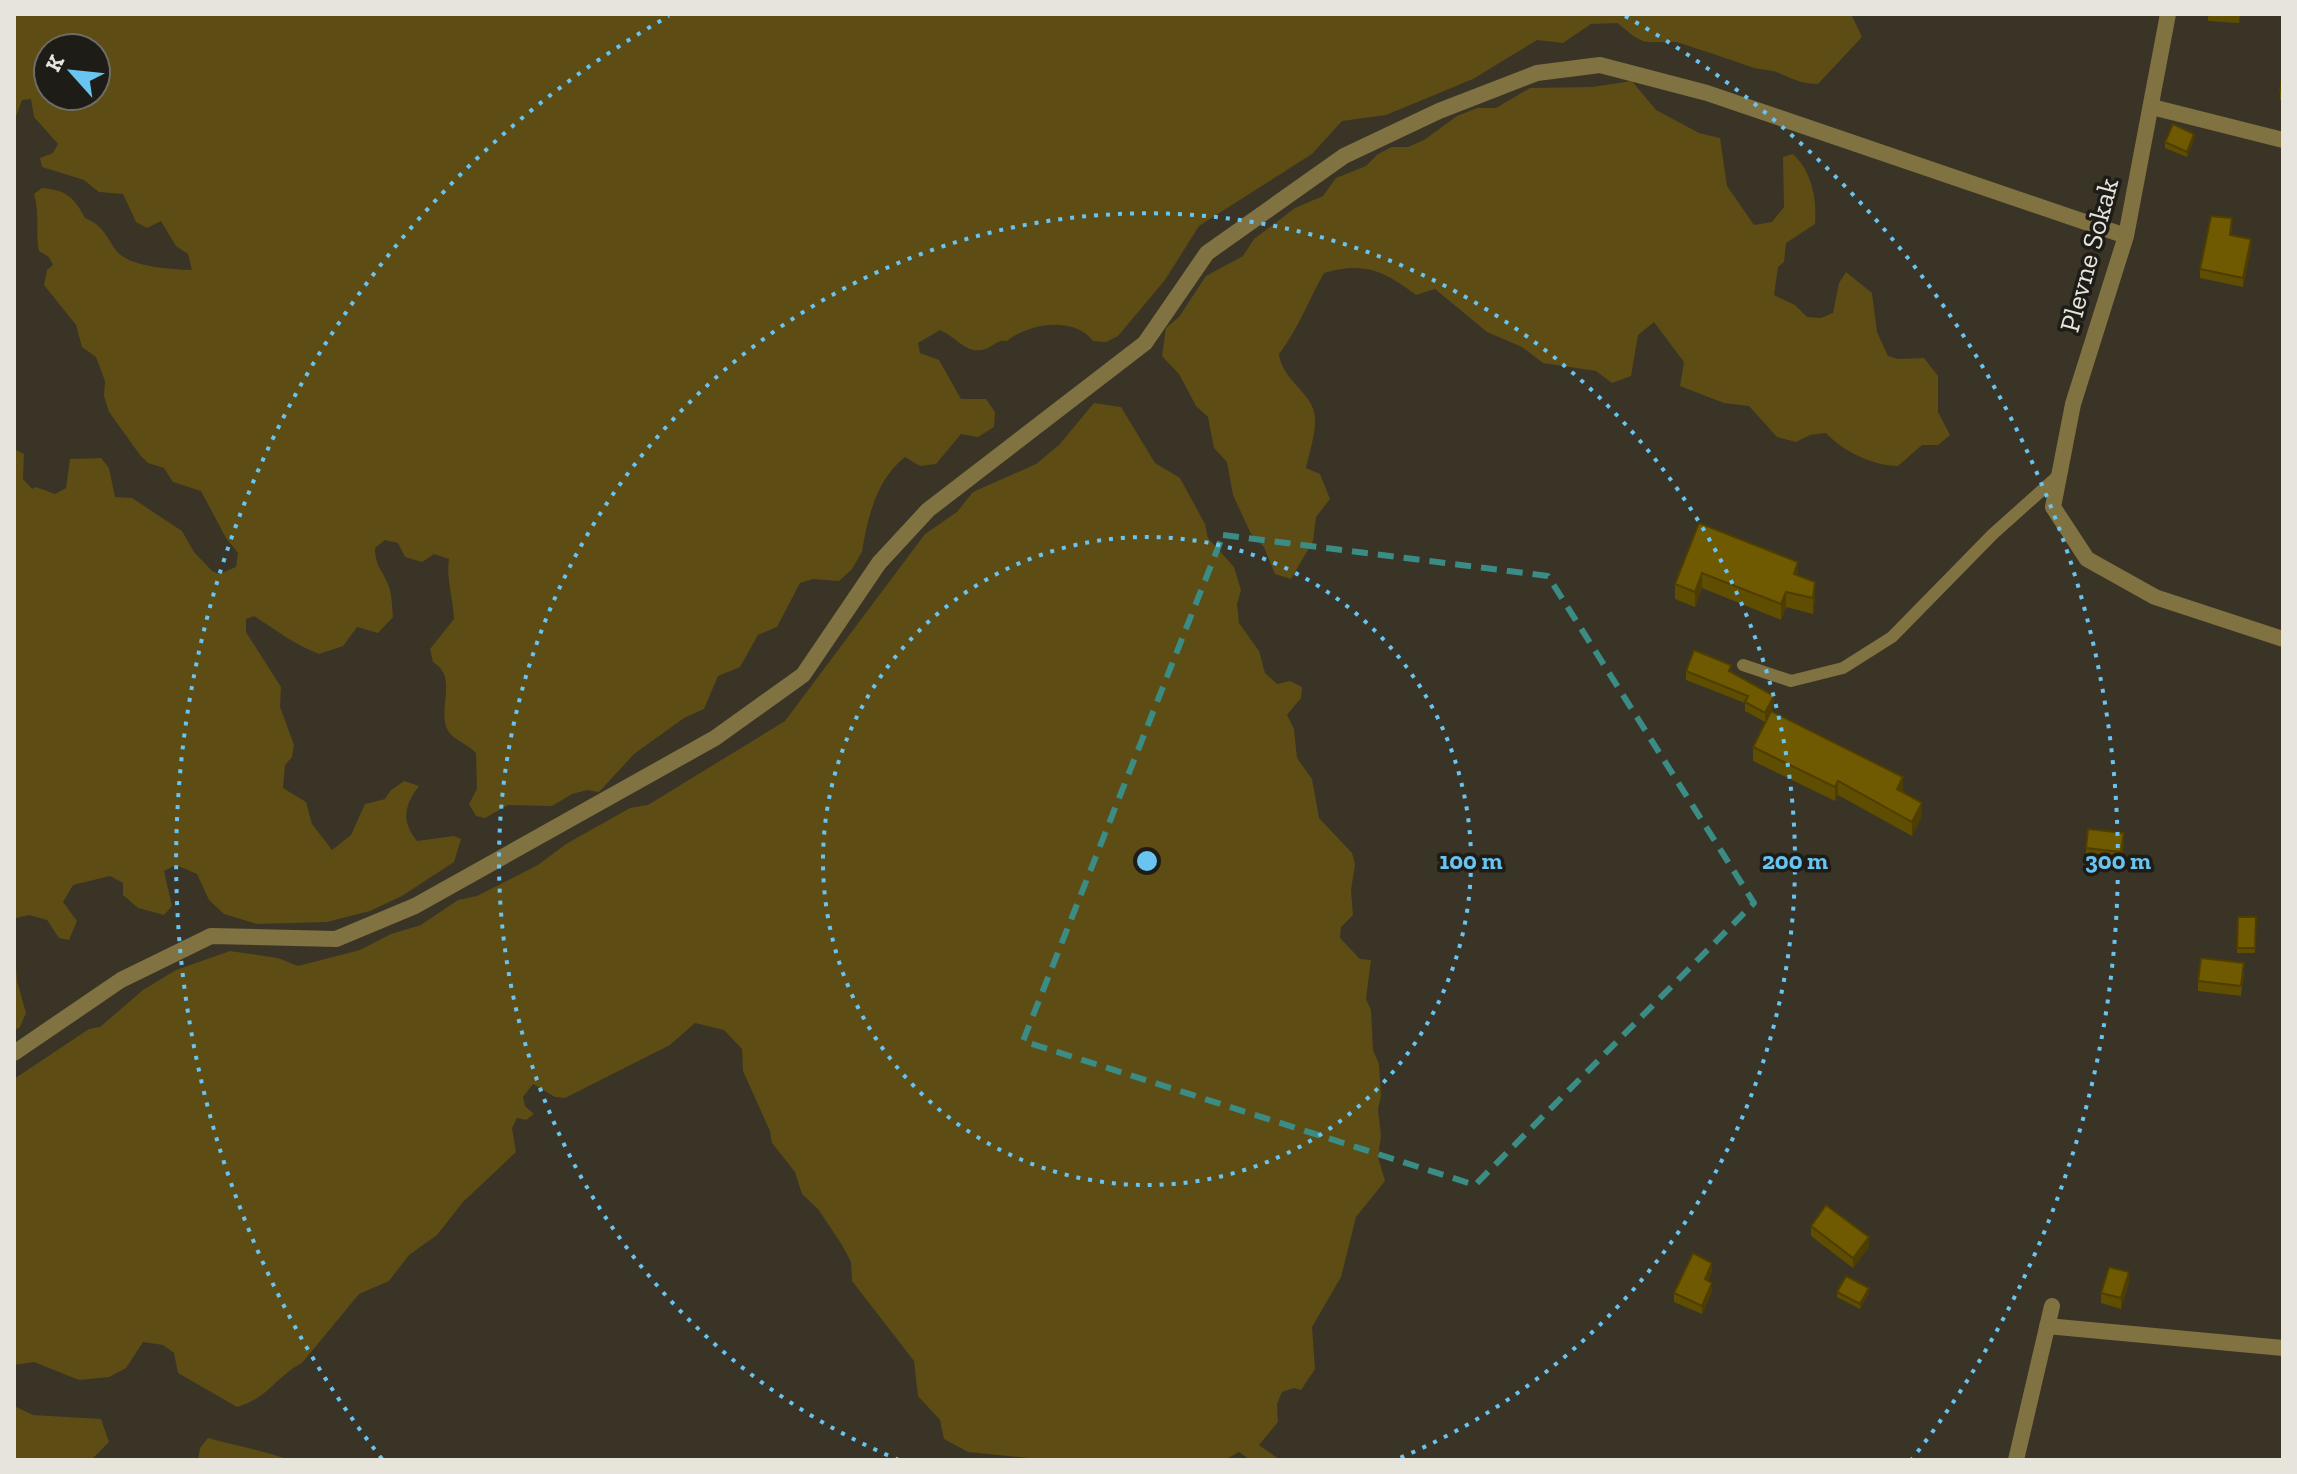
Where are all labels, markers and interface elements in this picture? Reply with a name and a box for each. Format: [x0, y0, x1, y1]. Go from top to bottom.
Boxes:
north arrow [32, 32, 112, 112]
text: K [39, 50, 70, 76]
street label: Plevne Sokak [2053, 174, 2125, 336]
text: 100 m [1440, 846, 1502, 875]
text: 200 m [1762, 846, 1828, 875]
text: 300 m [2085, 846, 2151, 875]
centre of rings [1133, 847, 1161, 875]

